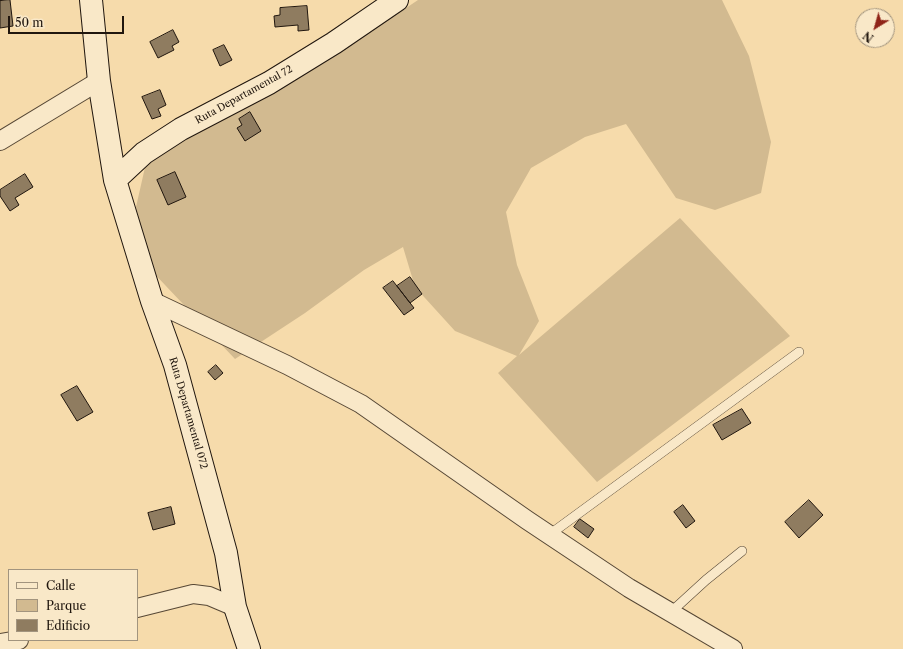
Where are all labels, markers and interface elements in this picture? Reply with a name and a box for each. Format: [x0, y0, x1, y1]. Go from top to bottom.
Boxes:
scale bar [10, 8, 126, 34]
north arrow [855, 8, 895, 48]
text: 50 m [15, 15, 44, 30]
text: N [860, 28, 876, 45]
street label: Ruta Departamental 72 [193, 63, 295, 127]
street label: Ruta Departamental 072 [166, 356, 210, 470]
legend [8, 569, 138, 641]
text: Calle [46, 578, 75, 593]
text: Parque [46, 598, 86, 613]
text: Edificio [46, 618, 90, 633]

